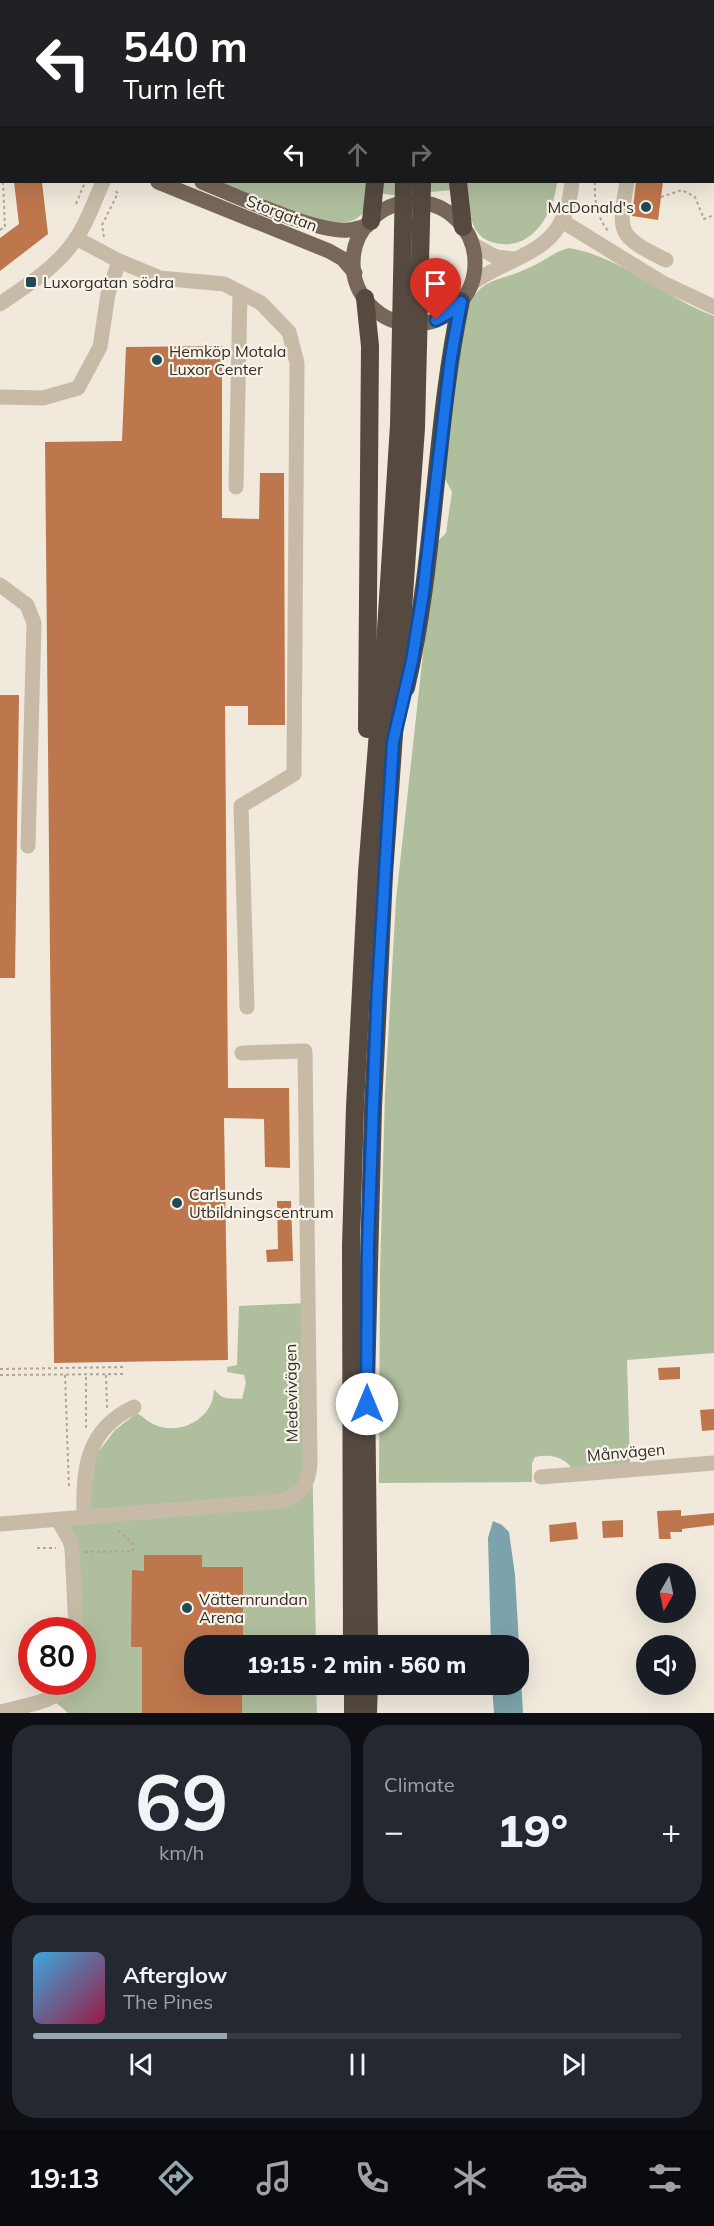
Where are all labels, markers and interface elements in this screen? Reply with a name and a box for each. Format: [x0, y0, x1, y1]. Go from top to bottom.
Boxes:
text: 540 m [123, 20, 248, 73]
icon: left [24, 24, 102, 102]
text: Turn left [123, 72, 225, 106]
icon: left [278, 138, 311, 171]
icon: ahead [341, 138, 374, 171]
icon: right [404, 138, 437, 171]
street label: Storgatan [244, 190, 320, 236]
place label: McDonald's [547, 197, 634, 217]
marker: McDonald's [639, 200, 653, 214]
pin [410, 258, 461, 320]
icon: arrive [419, 267, 452, 300]
place label: Luxorgatan södra [43, 272, 174, 292]
marker: Luxorgatan södra [24, 275, 38, 289]
place label: Hemköp Motala Luxor Center [169, 341, 286, 379]
marker: Hemköp Motala Luxor Center [150, 353, 164, 367]
place label: Carlsunds Utbildningscentrum [189, 1184, 334, 1222]
marker: Carlsunds Utbildningscentrum [170, 1196, 184, 1210]
street label: Medevivägen [280, 1343, 302, 1443]
position arrow [335, 1372, 399, 1436]
street label: Månvägen [586, 1439, 666, 1465]
north arrow [636, 1563, 696, 1623]
map controls [636, 1563, 696, 1695]
place label: Vätternrundan Arena [199, 1589, 308, 1627]
marker: Vätternrundan Arena [180, 1601, 194, 1615]
speed limit sign: 80 [18, 1617, 96, 1695]
button: sound [636, 1635, 696, 1695]
text: 19:15 · 2 min · 560 m [247, 1651, 466, 1679]
text: 69 [135, 1752, 228, 1850]
text: Climate [384, 1772, 455, 1797]
text: 19° [497, 1802, 568, 1858]
text: − [384, 1810, 404, 1851]
text: + [661, 1810, 681, 1851]
text: km/h [159, 1840, 204, 1865]
text: Afterglow [123, 1961, 227, 1989]
text: The Pines [123, 1989, 213, 2014]
icon: previous [125, 2048, 158, 2081]
icon: pause [341, 2048, 374, 2081]
icon: next [557, 2048, 590, 2081]
icon: directions [155, 2157, 197, 2199]
icon: music [253, 2157, 295, 2199]
icon: phone [351, 2157, 393, 2199]
icon: climate [449, 2157, 491, 2199]
icon: car [546, 2157, 588, 2199]
icon: filters [644, 2157, 686, 2199]
text: 19:13 [28, 2161, 99, 2195]

